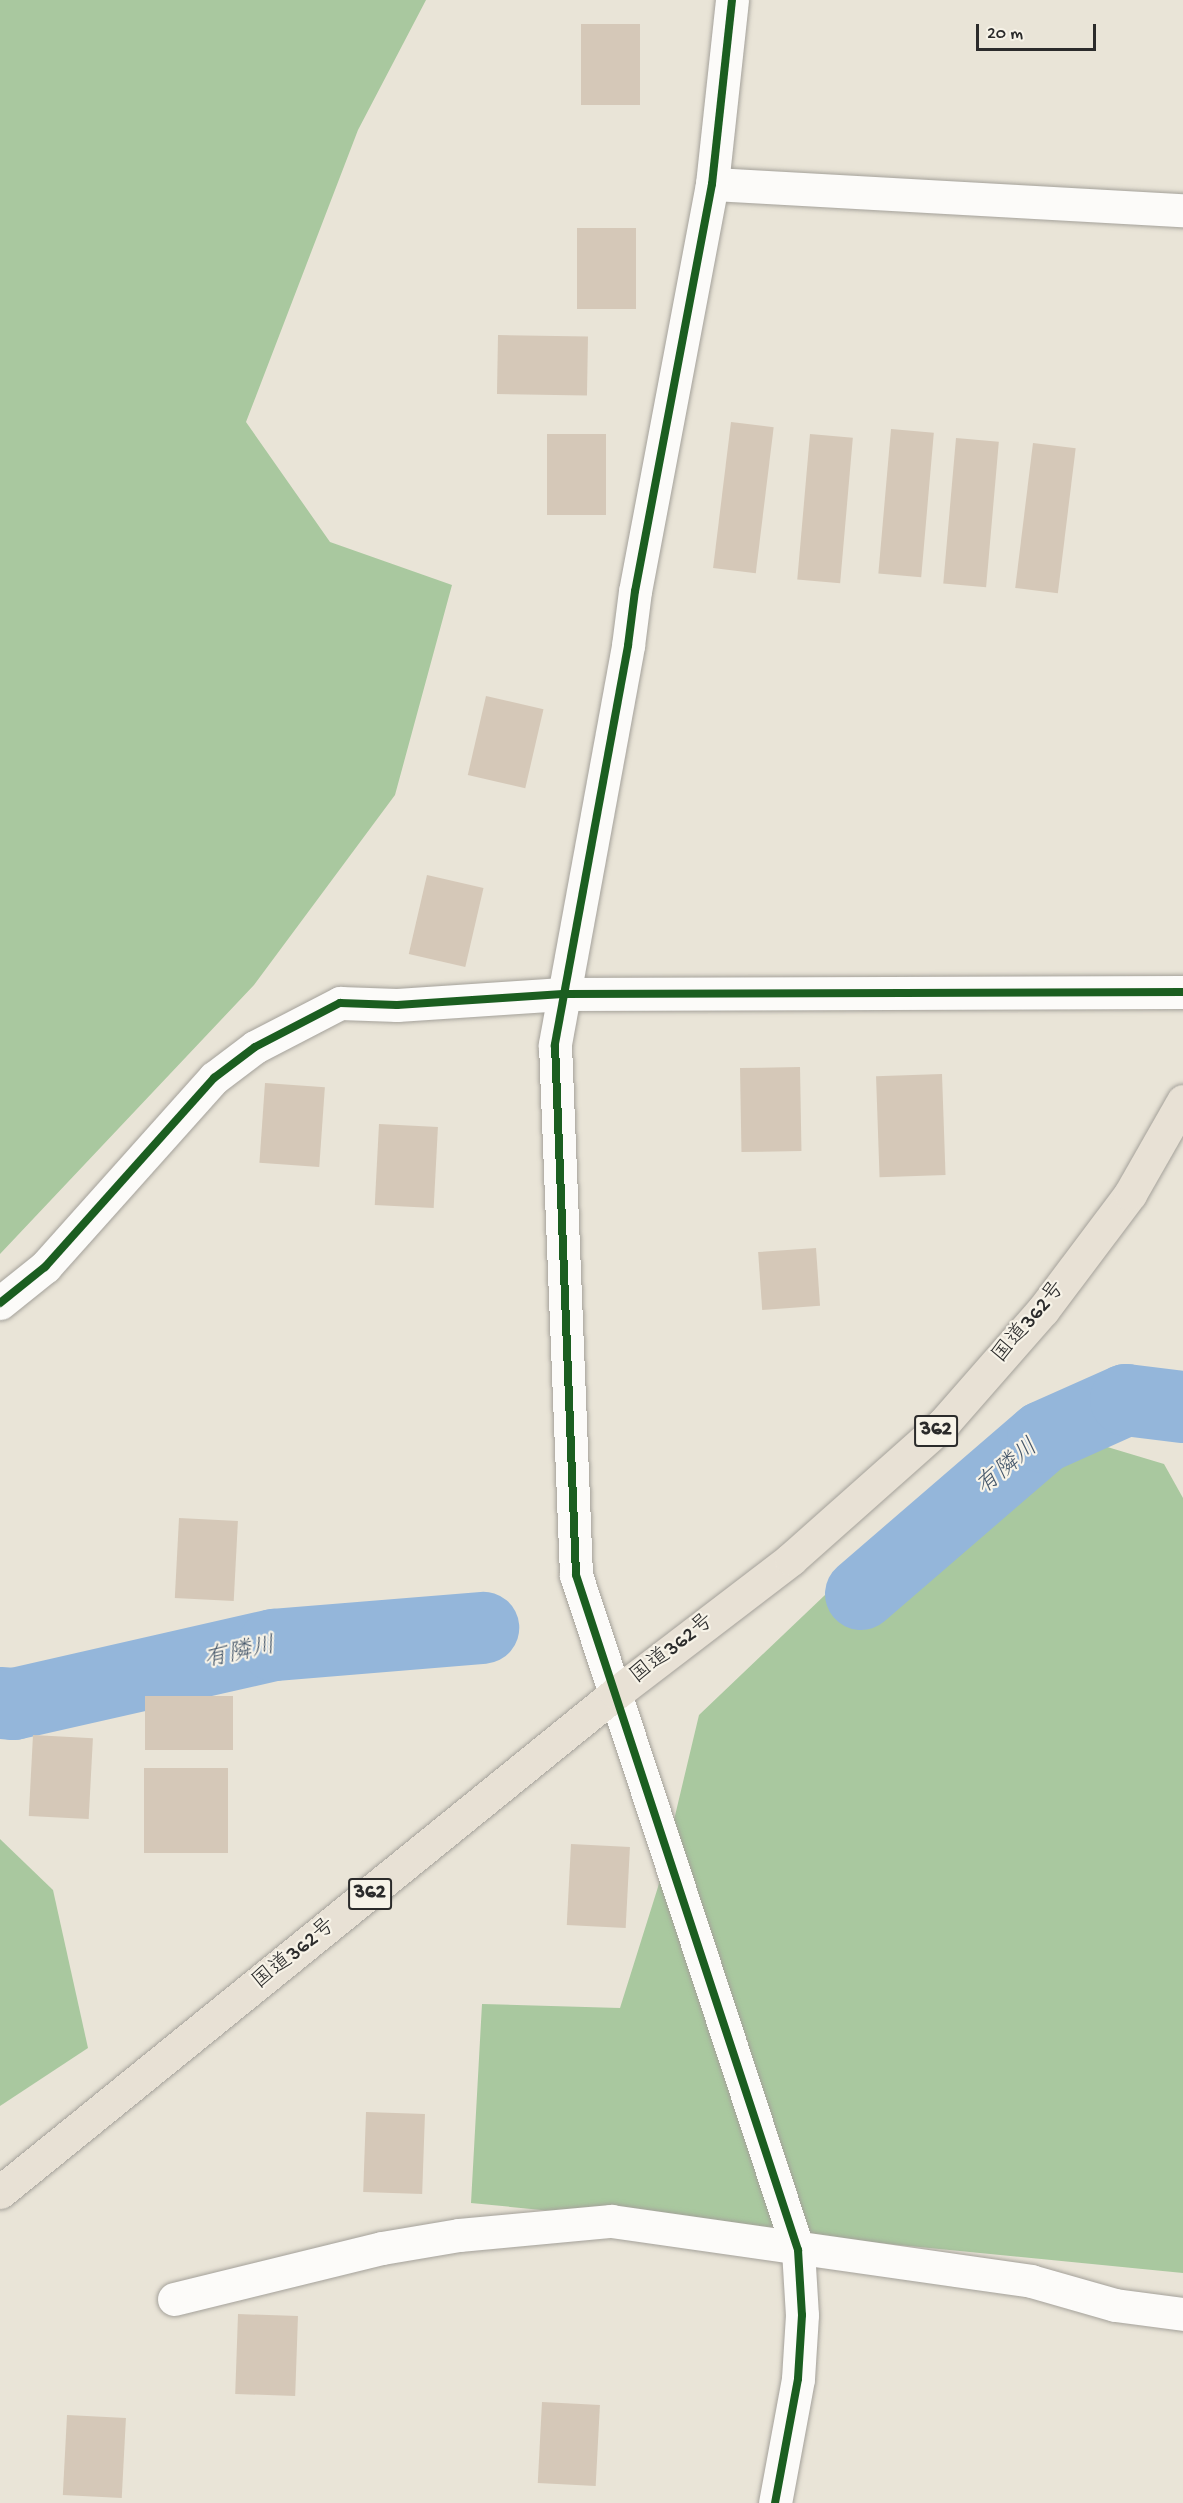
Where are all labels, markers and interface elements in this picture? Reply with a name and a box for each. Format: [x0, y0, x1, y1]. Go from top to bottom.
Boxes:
scale bar [979, 12, 1099, 50]
text: 20 m [987, 24, 1023, 45]
street label: 国道362号 [988, 1276, 1072, 1370]
road number: 362 [914, 1413, 958, 1449]
water label: 有隣川 [971, 1434, 1045, 1502]
street label: 国道362号 [626, 1609, 720, 1691]
water label: 有隣川 [202, 1632, 278, 1676]
road number: 362 [348, 1876, 392, 1912]
street label: 国道362号 [248, 1913, 342, 1997]

